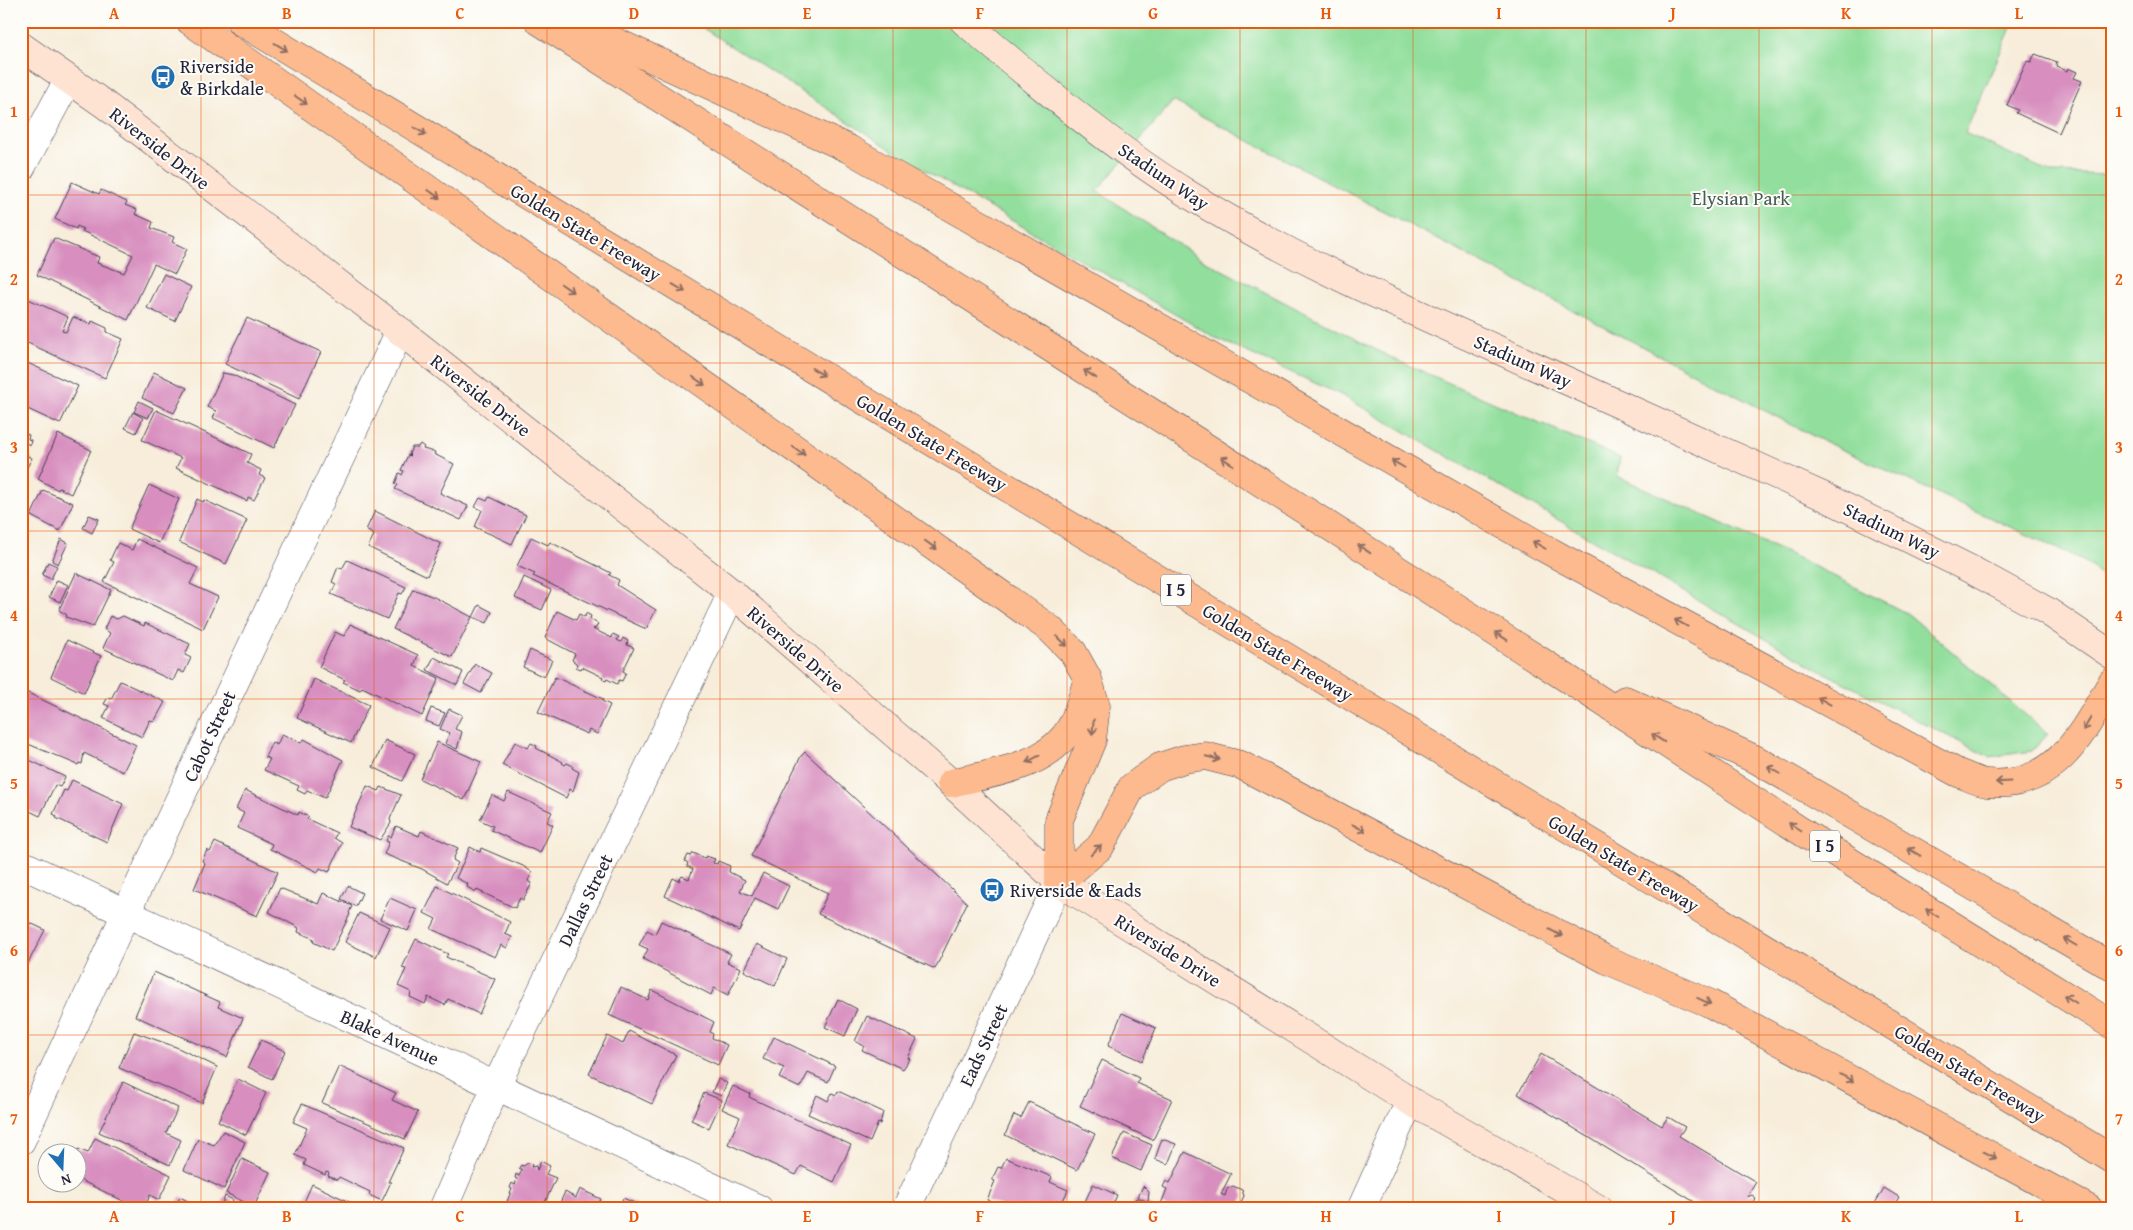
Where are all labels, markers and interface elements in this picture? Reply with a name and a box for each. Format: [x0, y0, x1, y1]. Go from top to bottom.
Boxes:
text: A [109, 1, 120, 25]
text: B [282, 1, 292, 25]
text: C [455, 1, 465, 25]
text: D [629, 1, 639, 25]
text: E [803, 1, 812, 25]
text: F [976, 1, 984, 25]
text: G [1148, 1, 1158, 25]
text: H [1320, 1, 1332, 25]
text: I [1496, 1, 1502, 25]
text: J [1667, 1, 1676, 25]
text: K [1841, 1, 1852, 25]
text: L [2015, 1, 2024, 25]
one-way arrow [274, 42, 288, 52]
place label: Riverside & Birkdale [180, 52, 264, 102]
bus stop icon: Riverside & Birkdale [150, 64, 176, 90]
one-way arrow [294, 95, 308, 105]
text: 1 [10, 99, 18, 123]
text: 1 [2115, 99, 2123, 123]
street label: Riverside Drive [104, 100, 216, 196]
one-way arrow [413, 126, 427, 136]
street label: Stadium Way [1113, 135, 1215, 217]
street label: Golden State Freeway [505, 176, 667, 288]
park label: Elysian Park [1692, 184, 1790, 212]
one-way arrow [427, 189, 441, 199]
text: 2 [10, 267, 18, 291]
text: 2 [2115, 267, 2123, 291]
one-way arrow [559, 283, 573, 293]
one-way arrow [671, 284, 685, 294]
street label: Stadium Way [1470, 327, 1577, 395]
street label: Riverside Drive [425, 347, 537, 443]
one-way arrow [810, 368, 824, 378]
one-way arrow [1084, 368, 1098, 378]
one-way arrow [692, 376, 706, 386]
street label: Golden State Freeway [851, 386, 1013, 498]
text: 3 [10, 435, 18, 459]
text: 3 [2115, 435, 2123, 459]
one-way arrow [792, 446, 806, 456]
one-way arrow [1220, 456, 1234, 466]
one-way arrow [1391, 459, 1406, 468]
street label: Stadium Way [1839, 495, 1945, 566]
one-way arrow [1532, 539, 1547, 549]
one-way arrow [924, 540, 938, 550]
one-way arrow [1357, 543, 1371, 554]
road number: I 5 [1161, 574, 1191, 606]
street label: Golden State Freeway [1197, 596, 1359, 708]
street label: Riverside Drive [741, 599, 851, 699]
text: 4 [10, 603, 18, 627]
text: 4 [2115, 603, 2123, 627]
one-way arrow [1674, 618, 1689, 628]
one-way arrow [1494, 631, 1508, 641]
one-way arrow [1056, 635, 1068, 647]
street label: Cabot Street [176, 686, 242, 786]
one-way arrow [1817, 696, 1832, 705]
one-way arrow [2082, 716, 2092, 730]
one-way arrow [1089, 719, 1098, 735]
one-way arrow [1652, 733, 1666, 743]
one-way arrow [1205, 754, 1221, 763]
one-way arrow [1026, 755, 1041, 764]
one-way arrow [1767, 764, 1781, 774]
text: 5 [10, 771, 18, 795]
text: 5 [2115, 771, 2123, 795]
one-way arrow [1996, 777, 2012, 786]
street label: Golden State Freeway [1543, 807, 1705, 919]
one-way arrow [1788, 821, 1802, 831]
one-way arrow [1351, 824, 1366, 833]
road number: I 5 [1810, 830, 1840, 861]
one-way arrow [1090, 844, 1102, 856]
one-way arrow [1907, 846, 1922, 856]
street label: Dallas Street [551, 849, 620, 951]
place label: Riverside & Eads [1010, 876, 1141, 904]
bus stop icon: Riverside & Eads [979, 877, 1005, 903]
street label: Riverside Drive [1109, 906, 1227, 994]
one-way arrow [1926, 907, 1940, 917]
one-way arrow [1548, 929, 1563, 938]
one-way arrow [2063, 937, 2077, 947]
text: 6 [10, 938, 18, 962]
text: 6 [2115, 938, 2123, 962]
one-way arrow [2064, 993, 2078, 1003]
one-way arrow [1696, 996, 1711, 1006]
street label: Eads Street [952, 999, 1015, 1091]
street label: Blake Avenue [336, 1002, 444, 1072]
street label: Golden State Freeway [1889, 1017, 2051, 1129]
one-way arrow [1839, 1073, 1854, 1083]
text: 7 [10, 1106, 18, 1130]
text: 7 [2115, 1106, 2123, 1130]
north arrow [38, 1142, 88, 1192]
one-way arrow [1982, 1150, 1997, 1160]
text: N [58, 1169, 74, 1191]
text: A [109, 1204, 120, 1228]
text: B [282, 1204, 292, 1228]
text: C [455, 1204, 465, 1228]
text: D [629, 1204, 639, 1228]
text: E [803, 1204, 812, 1228]
text: F [976, 1204, 984, 1228]
text: G [1148, 1204, 1158, 1228]
text: H [1320, 1204, 1332, 1228]
text: I [1496, 1204, 1502, 1228]
text: J [1667, 1204, 1676, 1228]
text: K [1841, 1204, 1852, 1228]
text: L [2015, 1204, 2024, 1228]

